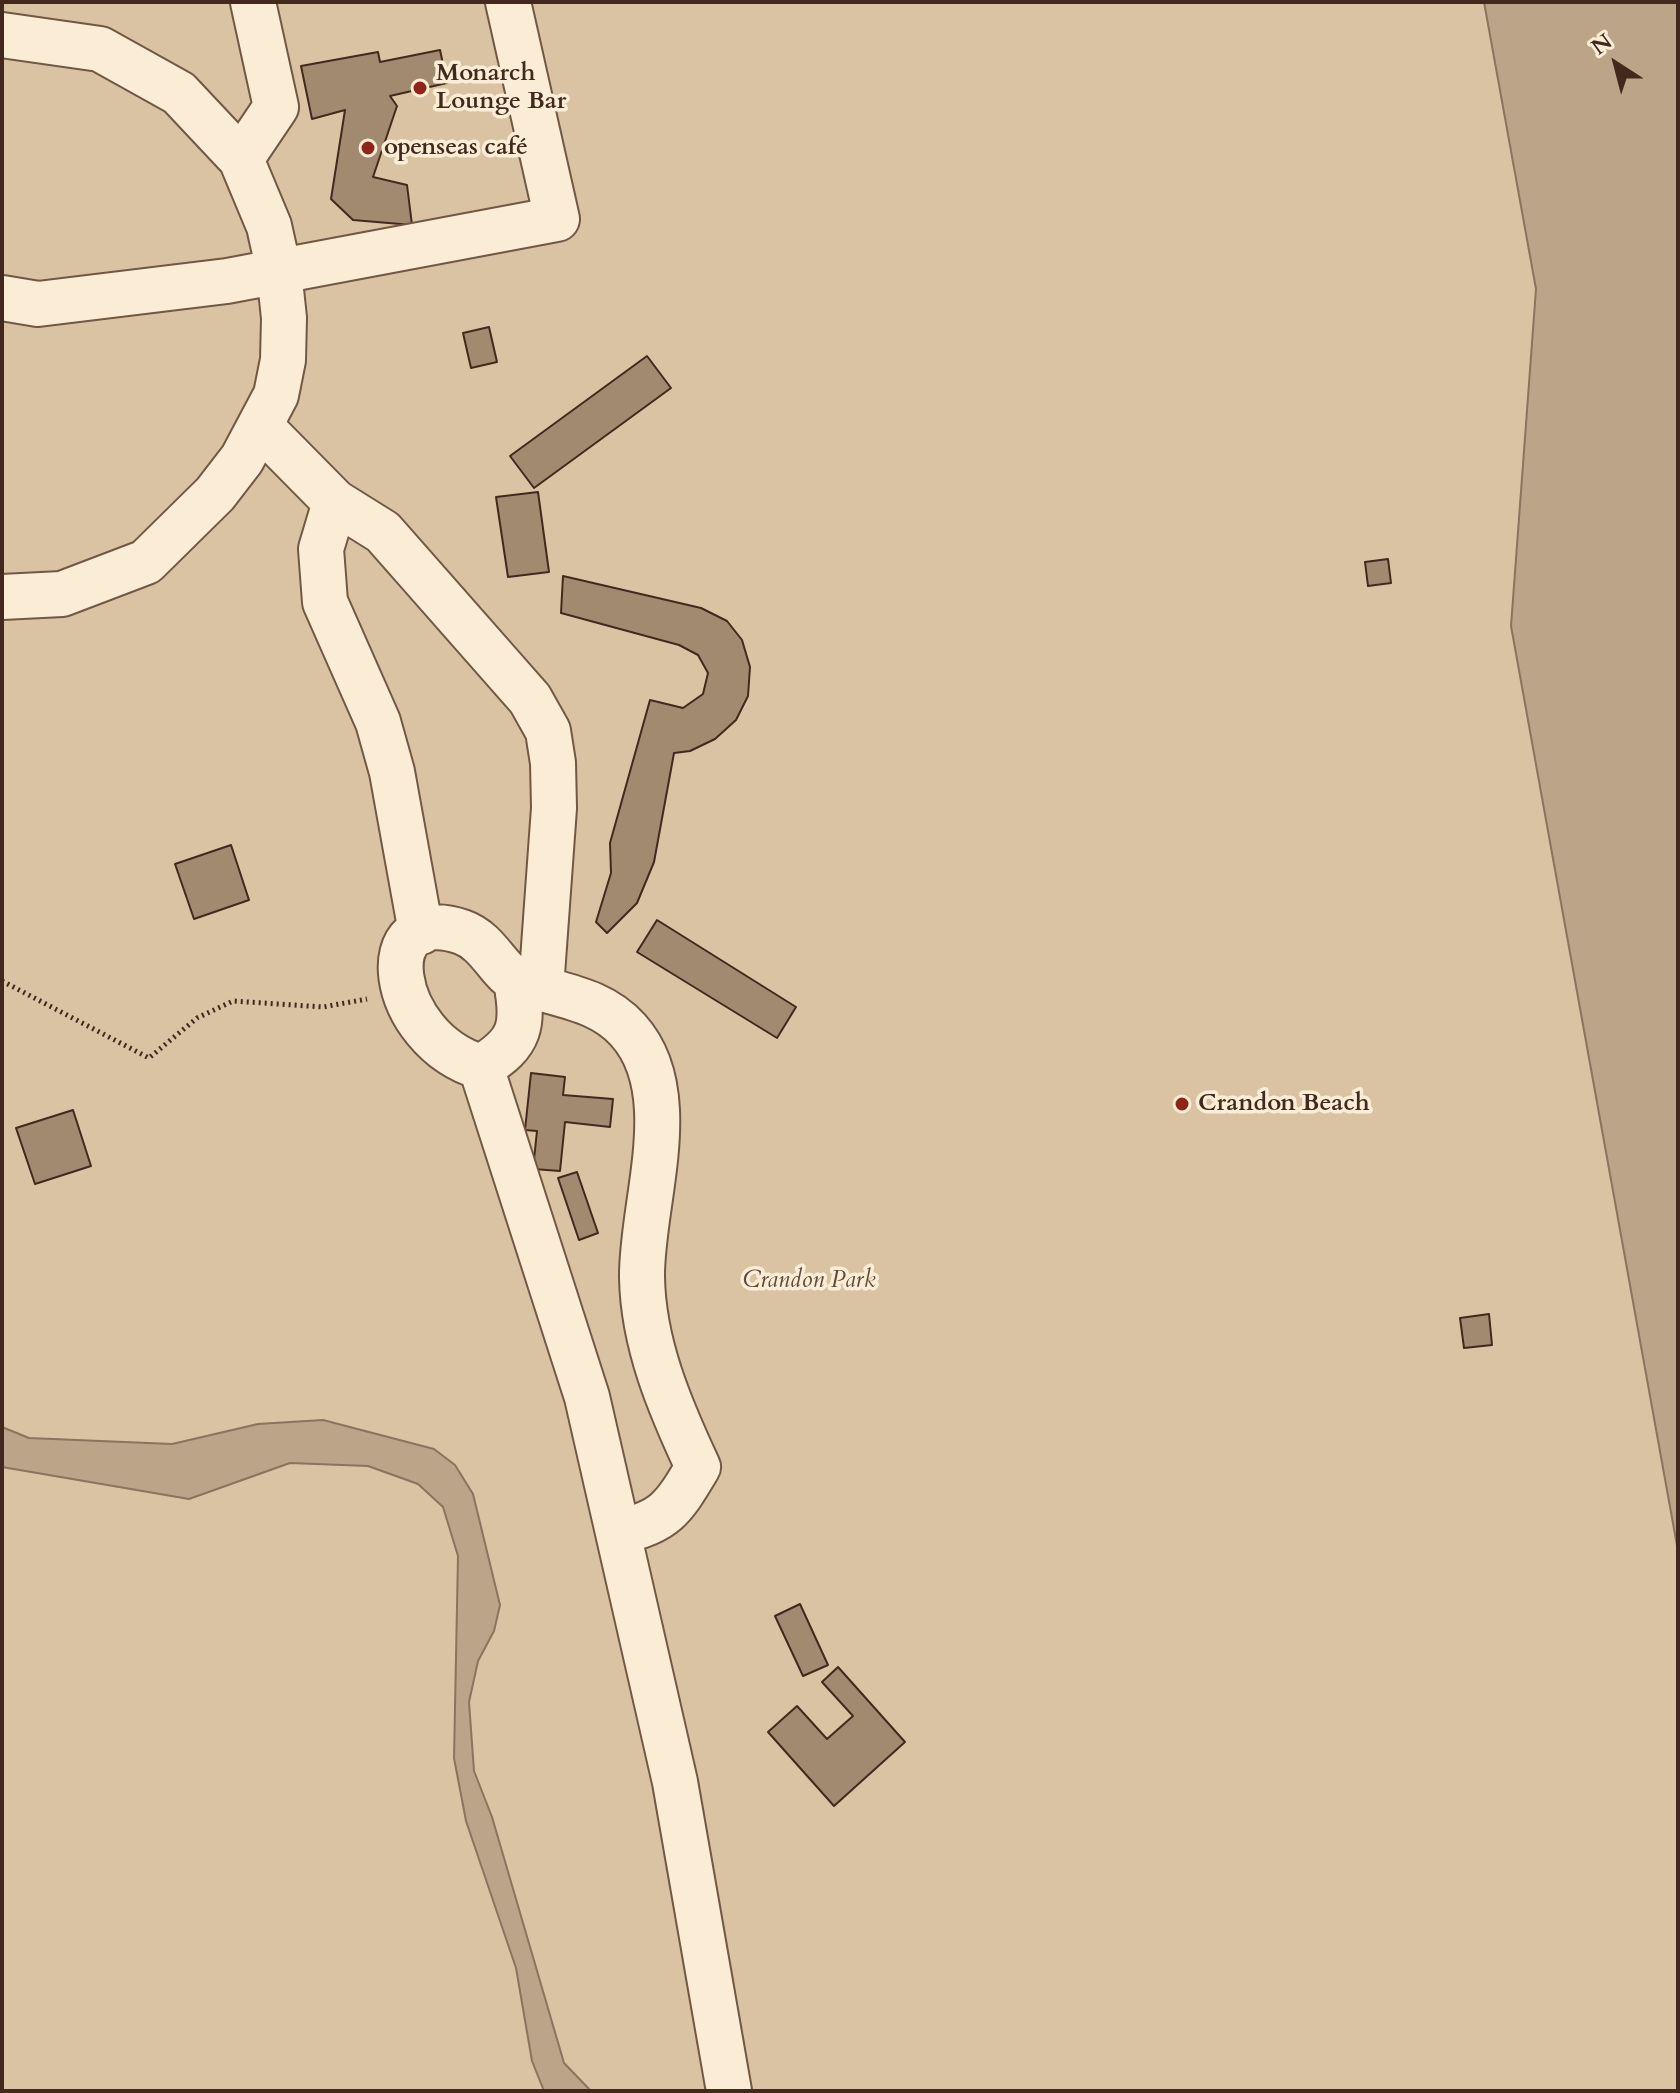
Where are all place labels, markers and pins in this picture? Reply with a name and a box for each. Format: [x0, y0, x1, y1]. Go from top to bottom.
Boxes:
place label: Monarch Lounge Bar [436, 60, 566, 116]
marker: Monarch Lounge Bar [411, 79, 429, 97]
place label: openseas café [384, 134, 528, 162]
marker: openseas café [359, 139, 377, 157]
place label: Crandon Beach [1198, 1090, 1370, 1118]
marker: Crandon Beach [1173, 1095, 1191, 1113]

